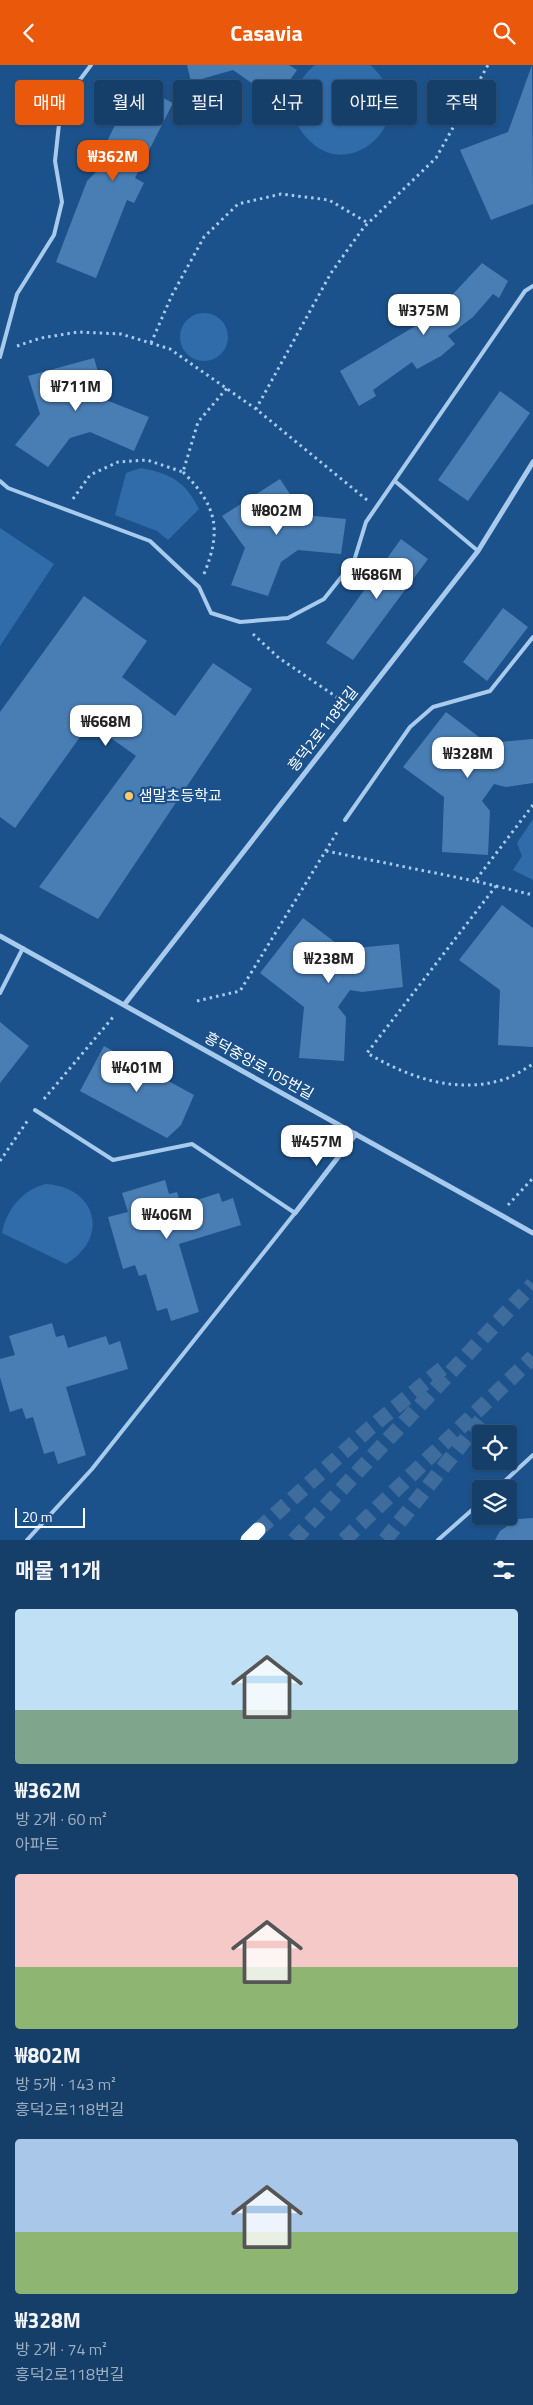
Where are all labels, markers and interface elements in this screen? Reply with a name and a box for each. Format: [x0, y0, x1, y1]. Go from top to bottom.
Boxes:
text: Casavia [230, 16, 303, 50]
icon: back [15, 19, 43, 47]
icon: search [490, 19, 518, 47]
chip: 매매 [15, 80, 84, 125]
chip: 월세 [94, 80, 163, 125]
chip: 필터 [173, 80, 242, 125]
chip: 신규 [252, 80, 322, 125]
chip: 아파트 [332, 80, 417, 125]
chip: 주택 [427, 80, 496, 125]
pin: ₩362M [78, 139, 148, 182]
text: ₩362M [88, 144, 138, 168]
pin: ₩375M [389, 293, 459, 336]
text: ₩375M [399, 298, 449, 322]
pin: ₩711M [41, 369, 111, 412]
text: ₩711M [51, 374, 101, 398]
pin: ₩802M [242, 493, 312, 536]
text: ₩802M [252, 498, 302, 522]
pin: ₩686M [342, 557, 412, 600]
text: ₩686M [352, 562, 402, 586]
street label: 흥덕2로118번길 [282, 681, 363, 776]
pin: ₩668M [71, 705, 141, 747]
text: ₩668M [81, 709, 131, 733]
pin: ₩328M [433, 737, 503, 779]
text: ₩328M [443, 741, 493, 765]
place label: 샘말초등학교 [139, 784, 222, 807]
marker: 샘말초등학교 [123, 790, 135, 802]
pin: ₩238M [294, 941, 364, 984]
text: ₩238M [304, 946, 354, 970]
street label: 흥덕중앙로105번길 [200, 1026, 318, 1105]
pin: ₩401M [102, 1051, 172, 1093]
text: ₩401M [112, 1055, 162, 1079]
pin: ₩457M [282, 1125, 352, 1167]
text: ₩457M [292, 1129, 342, 1153]
pin: ₩406M [132, 1197, 202, 1240]
text: ₩406M [142, 1202, 192, 1226]
map controls [472, 1425, 517, 1525]
button: locate [472, 1425, 517, 1470]
button: layers [472, 1480, 517, 1525]
scale bar [15, 1505, 85, 1528]
text: 20 m [22, 1506, 52, 1527]
text: 매물 11개 [15, 1554, 101, 1586]
icon: filters [490, 1556, 518, 1584]
icon: home [222, 1642, 312, 1732]
text: ₩362M [15, 1774, 81, 1806]
text: 방 2개 · 60 m² [15, 1807, 107, 1831]
text: 아파트 [15, 1832, 59, 1856]
icon: home [222, 1907, 312, 1997]
text: ₩802M [15, 2039, 81, 2071]
text: 방 5개 · 143 m² [15, 2072, 116, 2096]
text: 흥덕2로118번길 [15, 2097, 124, 2121]
icon: home [222, 2172, 312, 2262]
text: ₩328M [15, 2304, 81, 2336]
text: 방 2개 · 74 m² [15, 2337, 107, 2361]
text: 흥덕2로118번길 [15, 2362, 124, 2386]

